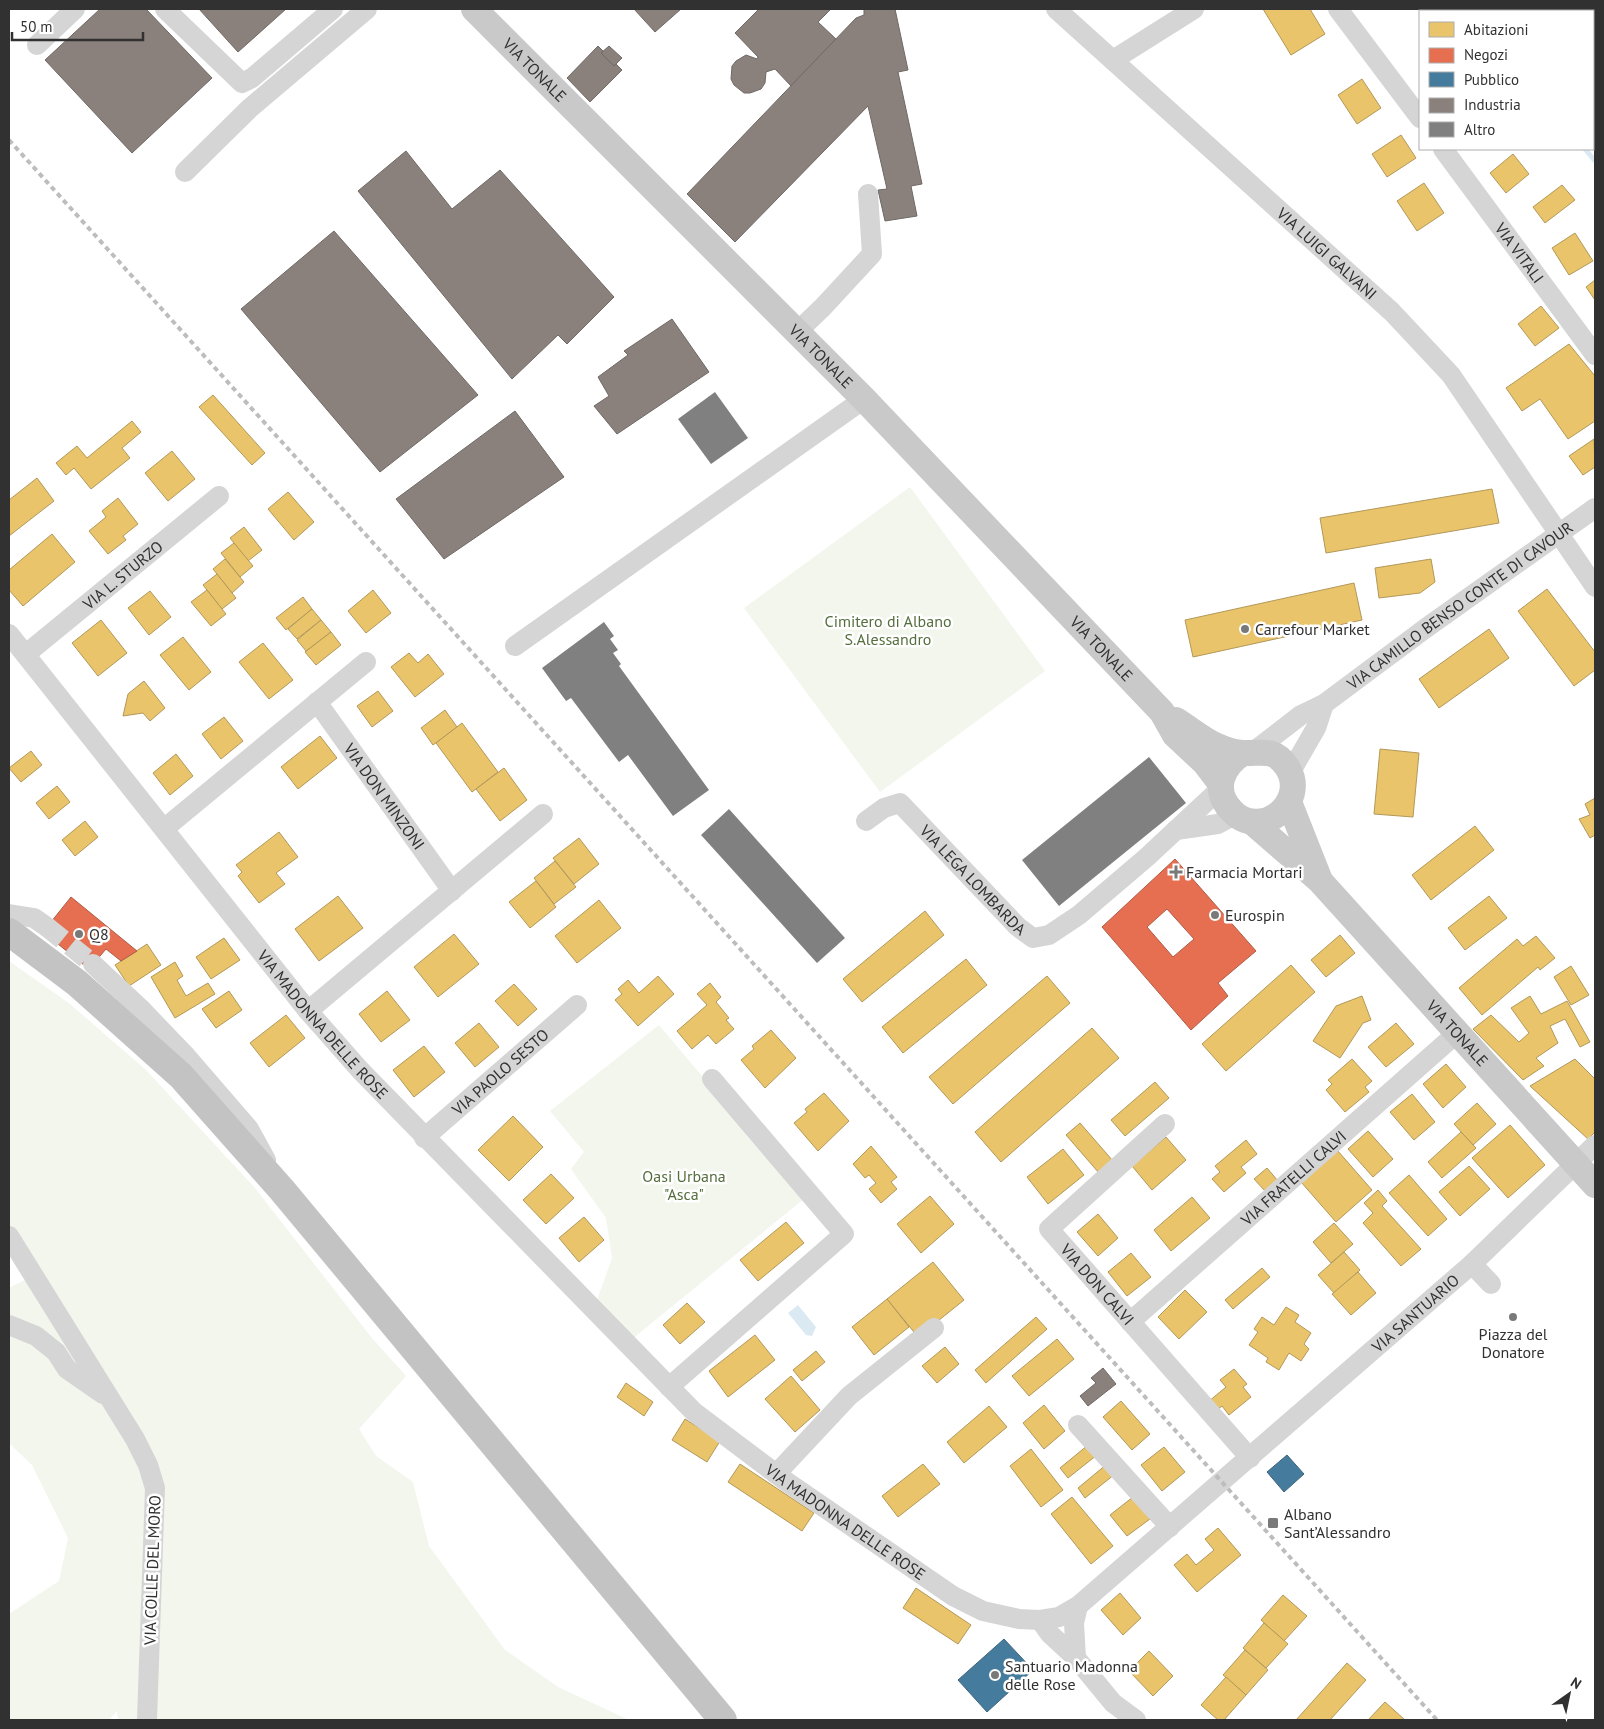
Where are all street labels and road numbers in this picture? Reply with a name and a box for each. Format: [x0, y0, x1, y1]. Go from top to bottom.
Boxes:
street label: VIA TONALE [498, 33, 571, 106]
street label: VIA LUIGI GALVANI [1272, 203, 1381, 304]
street label: VIA VITALI [1490, 218, 1548, 287]
street label: VIA TONALE [784, 319, 857, 392]
street label: VIA CAMILLO BENSO CONTE DI CAVOUR [1342, 517, 1577, 694]
street label: VIA L. STURZO [78, 536, 167, 614]
street label: VIA TONALE [1065, 611, 1137, 685]
street label: VIA DON MINZONI [339, 738, 429, 853]
street label: VIA LEGA LOMBARDA [915, 820, 1030, 940]
street label: VIA MADONNA DELLE ROSE [253, 945, 392, 1103]
street label: VIA TONALE [1422, 995, 1493, 1070]
street label: VIA PAOLO SESTO [447, 1024, 553, 1120]
street label: VIA FRATELLI CALVI [1236, 1126, 1350, 1230]
street label: VIA DON CALVI [1056, 1239, 1139, 1329]
street label: VIA SANTUARIO [1367, 1270, 1463, 1357]
street label: VIA MADONNA DELLE ROSE [761, 1459, 929, 1584]
street label: VIA COLLE DEL MORO [139, 1495, 165, 1646]

